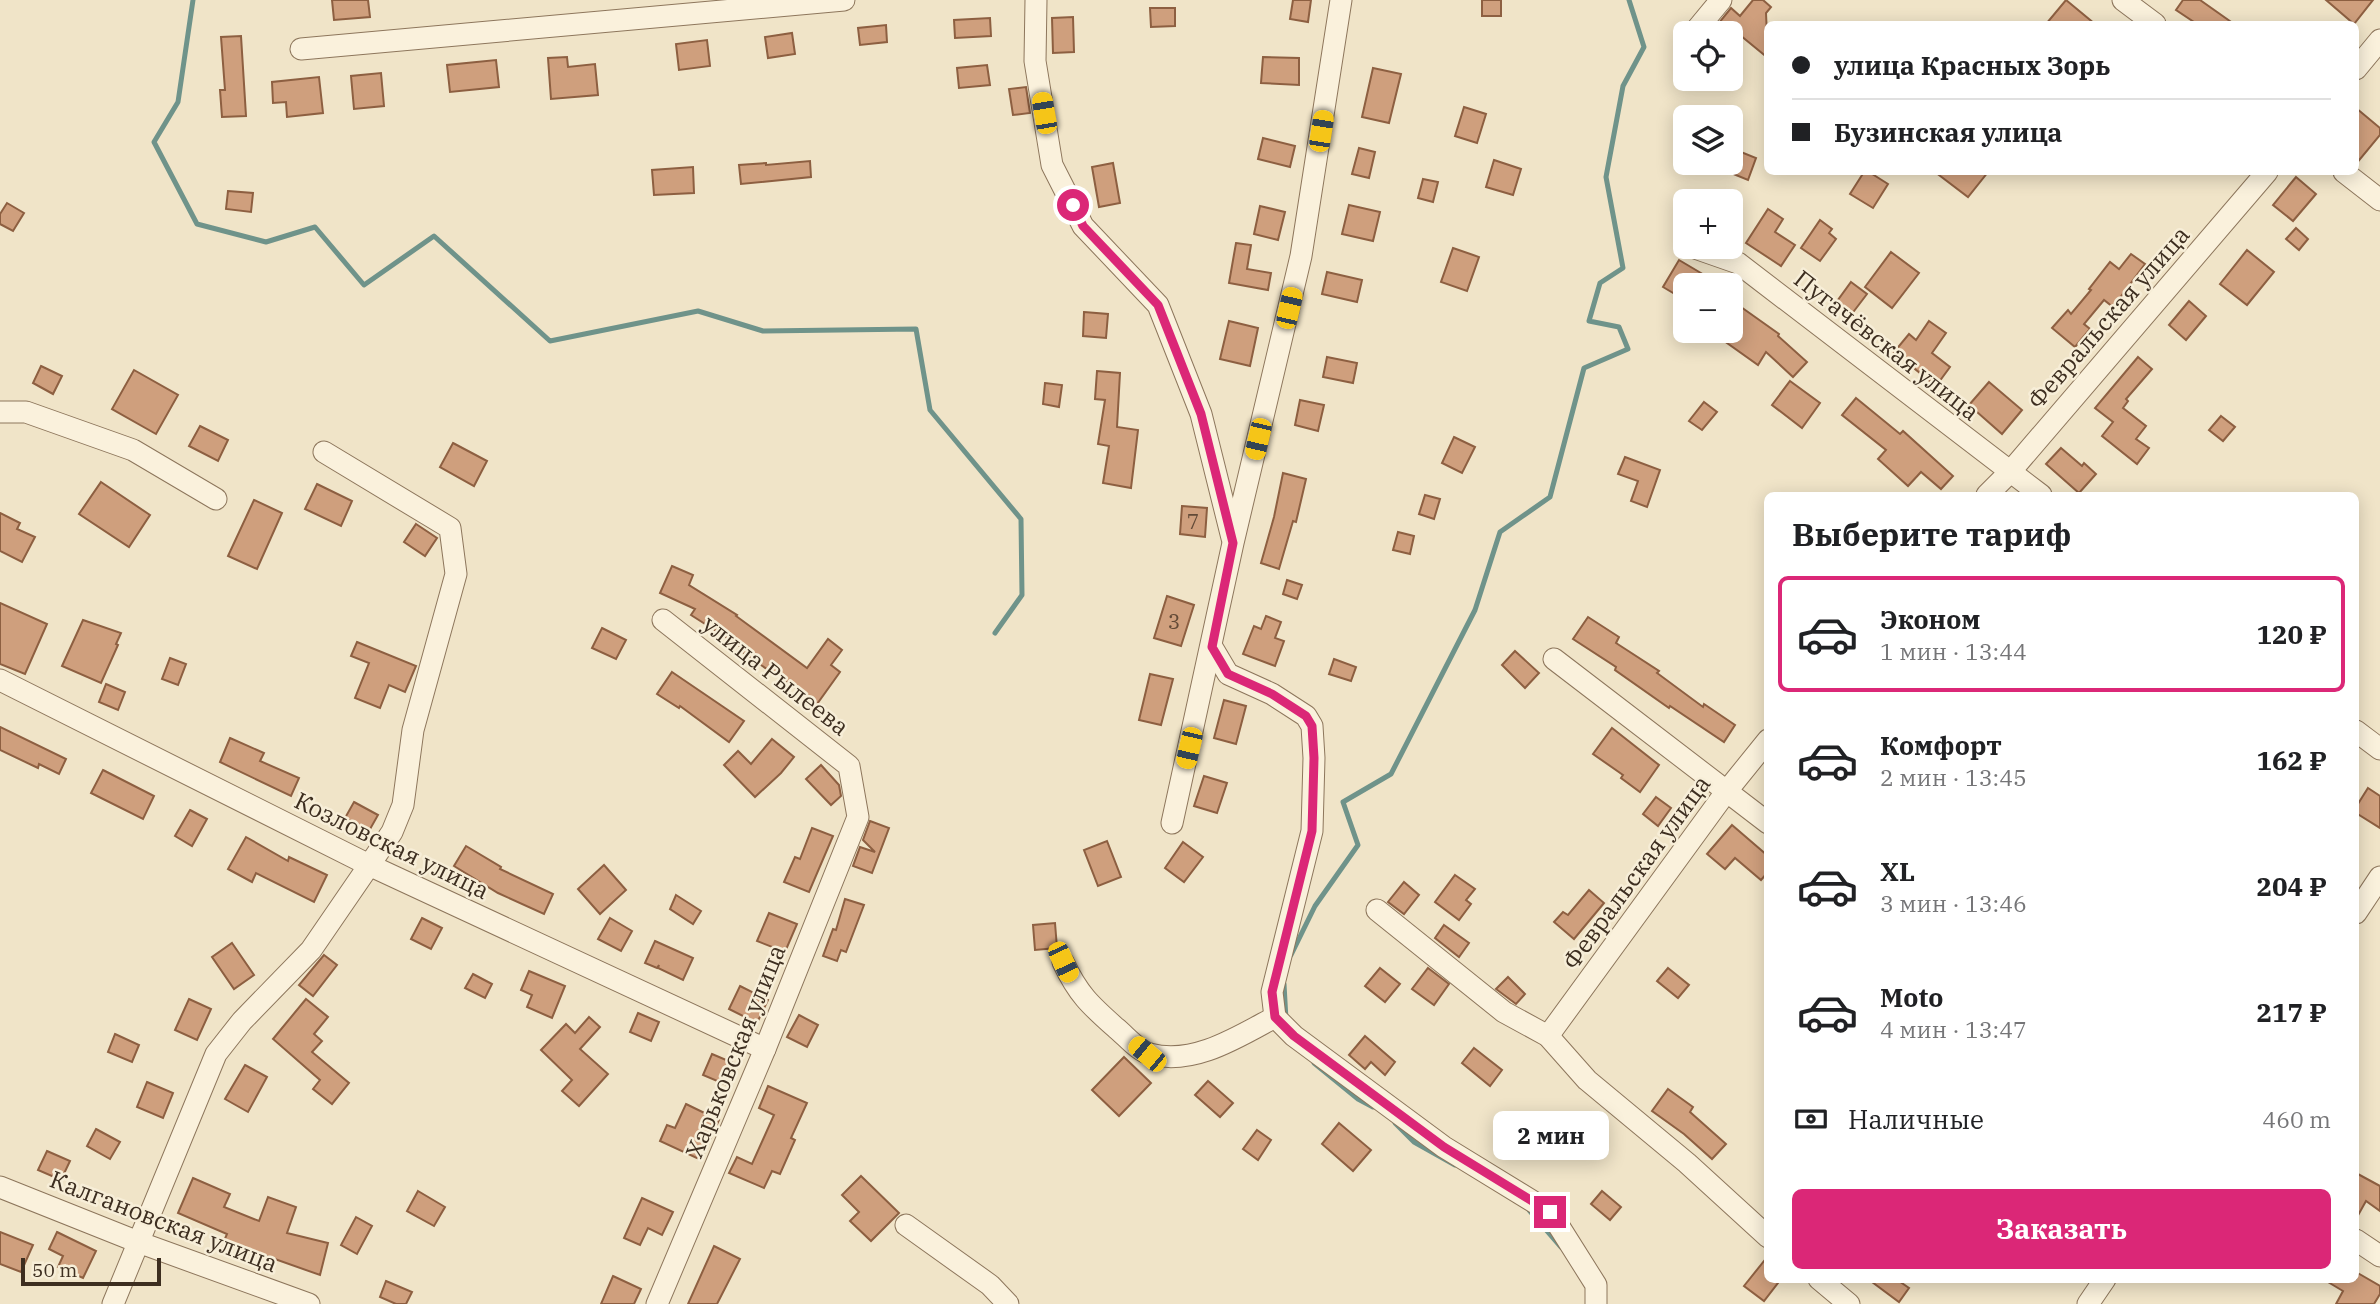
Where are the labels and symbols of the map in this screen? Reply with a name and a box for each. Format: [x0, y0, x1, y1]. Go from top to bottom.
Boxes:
car [1031, 90, 1058, 136]
car [1308, 109, 1335, 153]
route start [1057, 189, 1089, 221]
street label: Февральская улица [2020, 219, 2196, 415]
street label: Пугачёвская улица [1788, 263, 1986, 427]
car [1275, 285, 1304, 331]
car [1244, 416, 1273, 462]
house number: 7 [1187, 507, 1199, 535]
house number: 3 [1168, 607, 1180, 635]
street label: улица Рылеева [696, 608, 856, 742]
car [1175, 725, 1204, 771]
street label: Февральская улица [1555, 769, 1717, 975]
street label: Козловская улица [289, 784, 495, 906]
car [1045, 939, 1082, 985]
street label: Харьковская улица [678, 940, 792, 1162]
car [1125, 1032, 1170, 1076]
callout: 2 мин [1492, 1110, 1608, 1160]
street label: Калгановская улица [46, 1163, 282, 1279]
route end [1534, 1196, 1566, 1228]
scale bar [21, 1255, 161, 1287]

